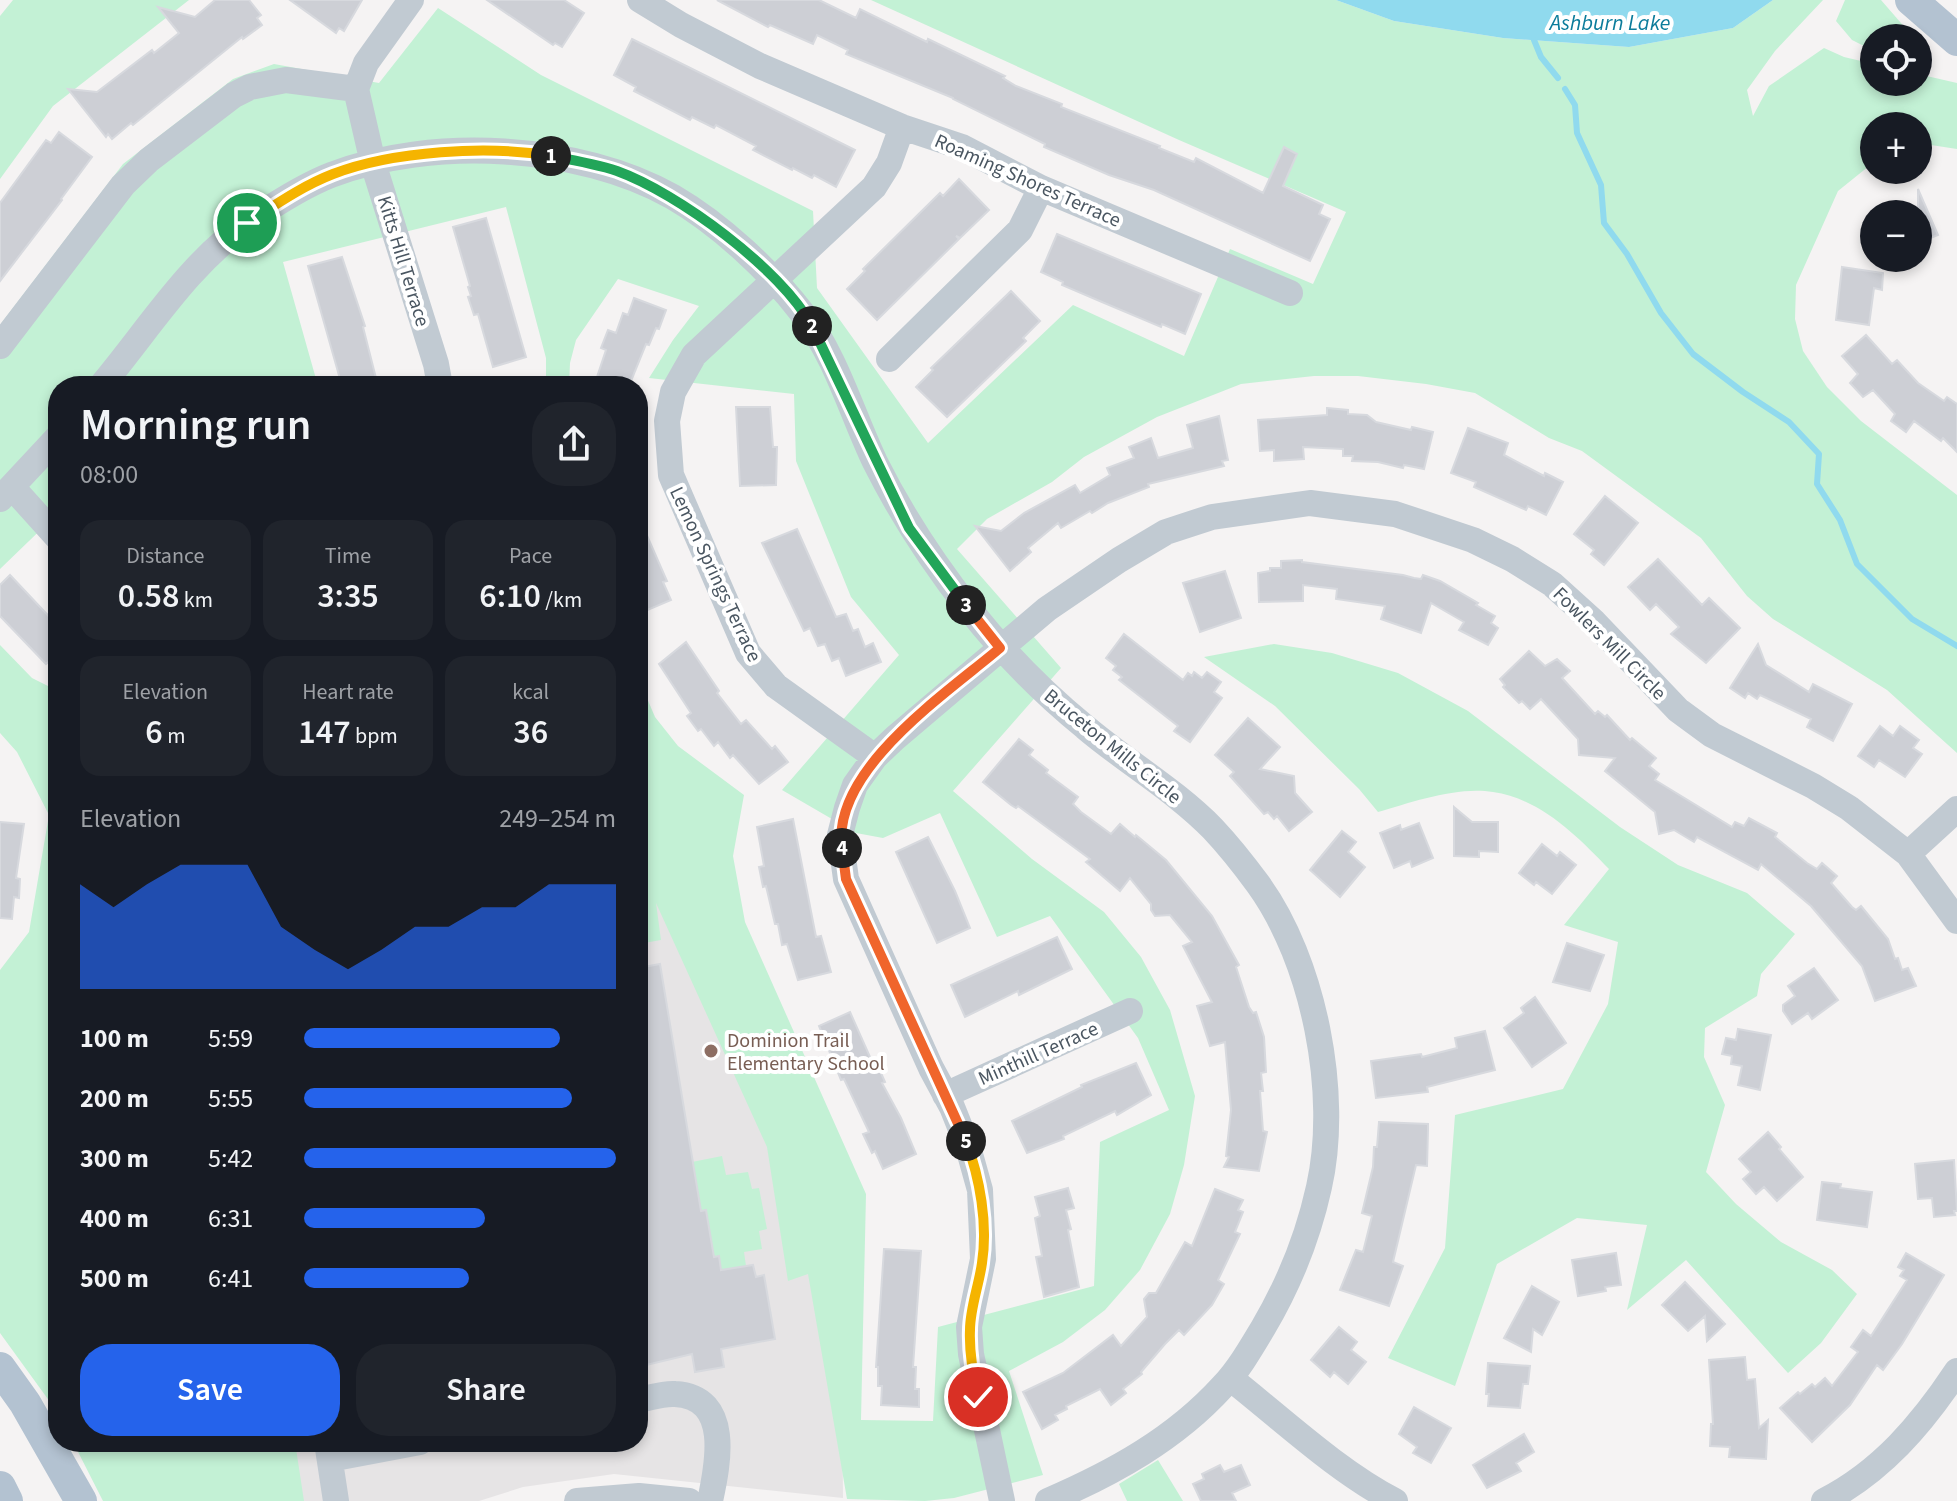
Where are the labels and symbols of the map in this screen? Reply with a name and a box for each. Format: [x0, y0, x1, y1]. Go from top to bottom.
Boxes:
water label: Ashburn Lake [1548, 7, 1670, 39]
street label: Roaming Shores Terrace [930, 127, 1125, 235]
pin: 1 [531, 136, 571, 176]
pin [213, 189, 281, 257]
street label: Kitts Hill Terrace [370, 192, 436, 330]
pin: 2 [792, 306, 832, 346]
street label: Lemon Springs Terrace [662, 482, 768, 667]
street label: Fowlers Mill Circle [1546, 581, 1672, 707]
pin: 3 [946, 585, 986, 625]
street label: Bruceton Mills Circle [1038, 683, 1187, 811]
pin: 4 [822, 828, 862, 868]
street label: Minthill Terrace [974, 1015, 1103, 1093]
place label: Dominion Trail Elementary School [727, 1027, 885, 1078]
marker: Dominion Trail Elementary School [702, 1042, 720, 1060]
pin: 5 [946, 1121, 986, 1161]
pin [944, 1363, 1012, 1431]

